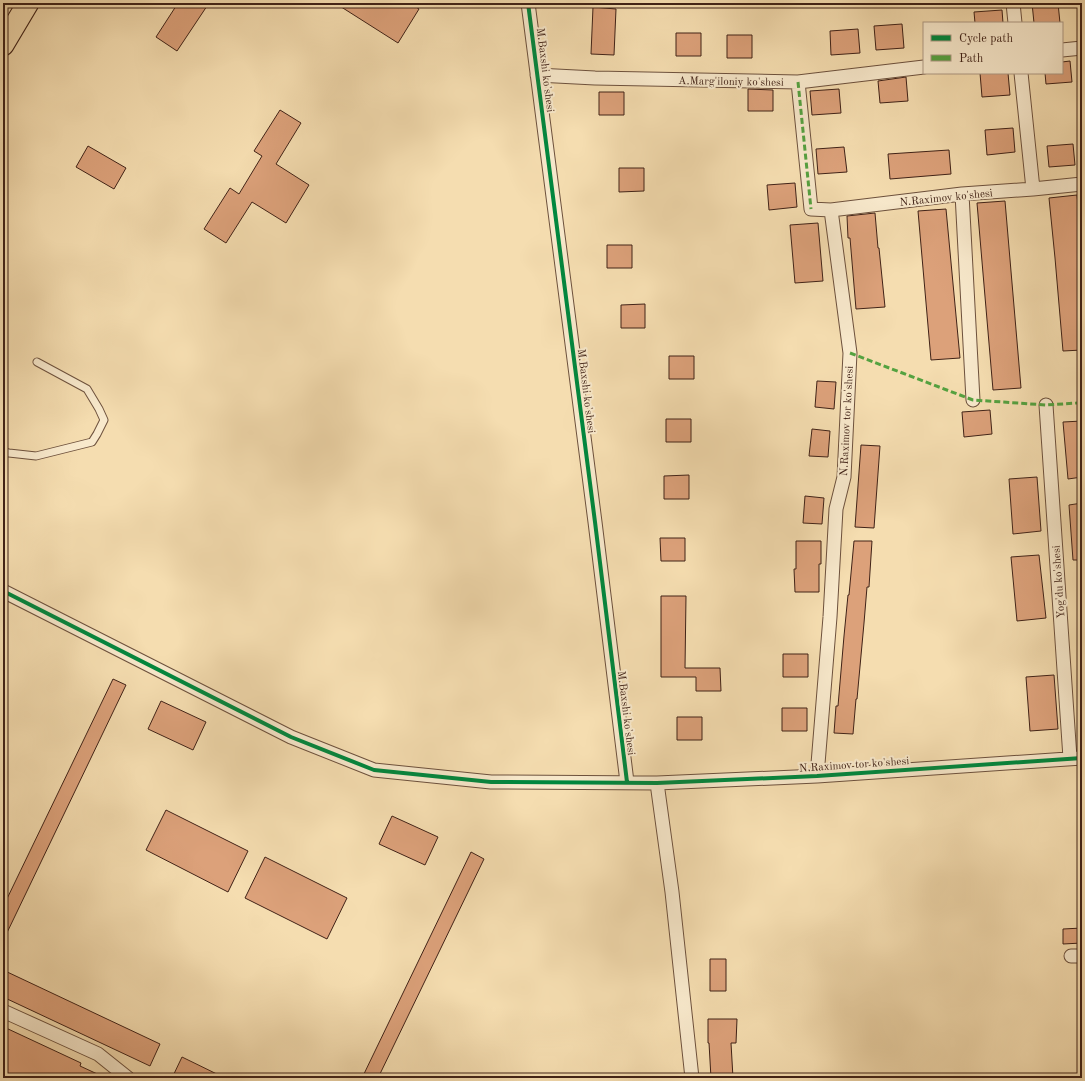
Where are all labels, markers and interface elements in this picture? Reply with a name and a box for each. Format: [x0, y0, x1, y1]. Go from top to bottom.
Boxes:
legend [923, 22, 1063, 74]
street label: M.Baxshi ko'shesi [534, 27, 555, 113]
text: Cycle path [959, 33, 1014, 45]
text: Path [959, 53, 984, 65]
street label: A.Marg'iloniy ko'shesi [678, 76, 784, 89]
street label: N.Raximov ko'shesi [899, 188, 993, 209]
street label: M.Baxshi ko'shesi [575, 348, 596, 434]
street label: N.Raximov tor ko'shesi [839, 366, 856, 477]
street label: Yog'du ko'shesi [1051, 545, 1068, 619]
street label: M.Baxshi ko'shesi [615, 670, 636, 756]
street label: N.Raximov tor ko'shesi [799, 756, 910, 775]

